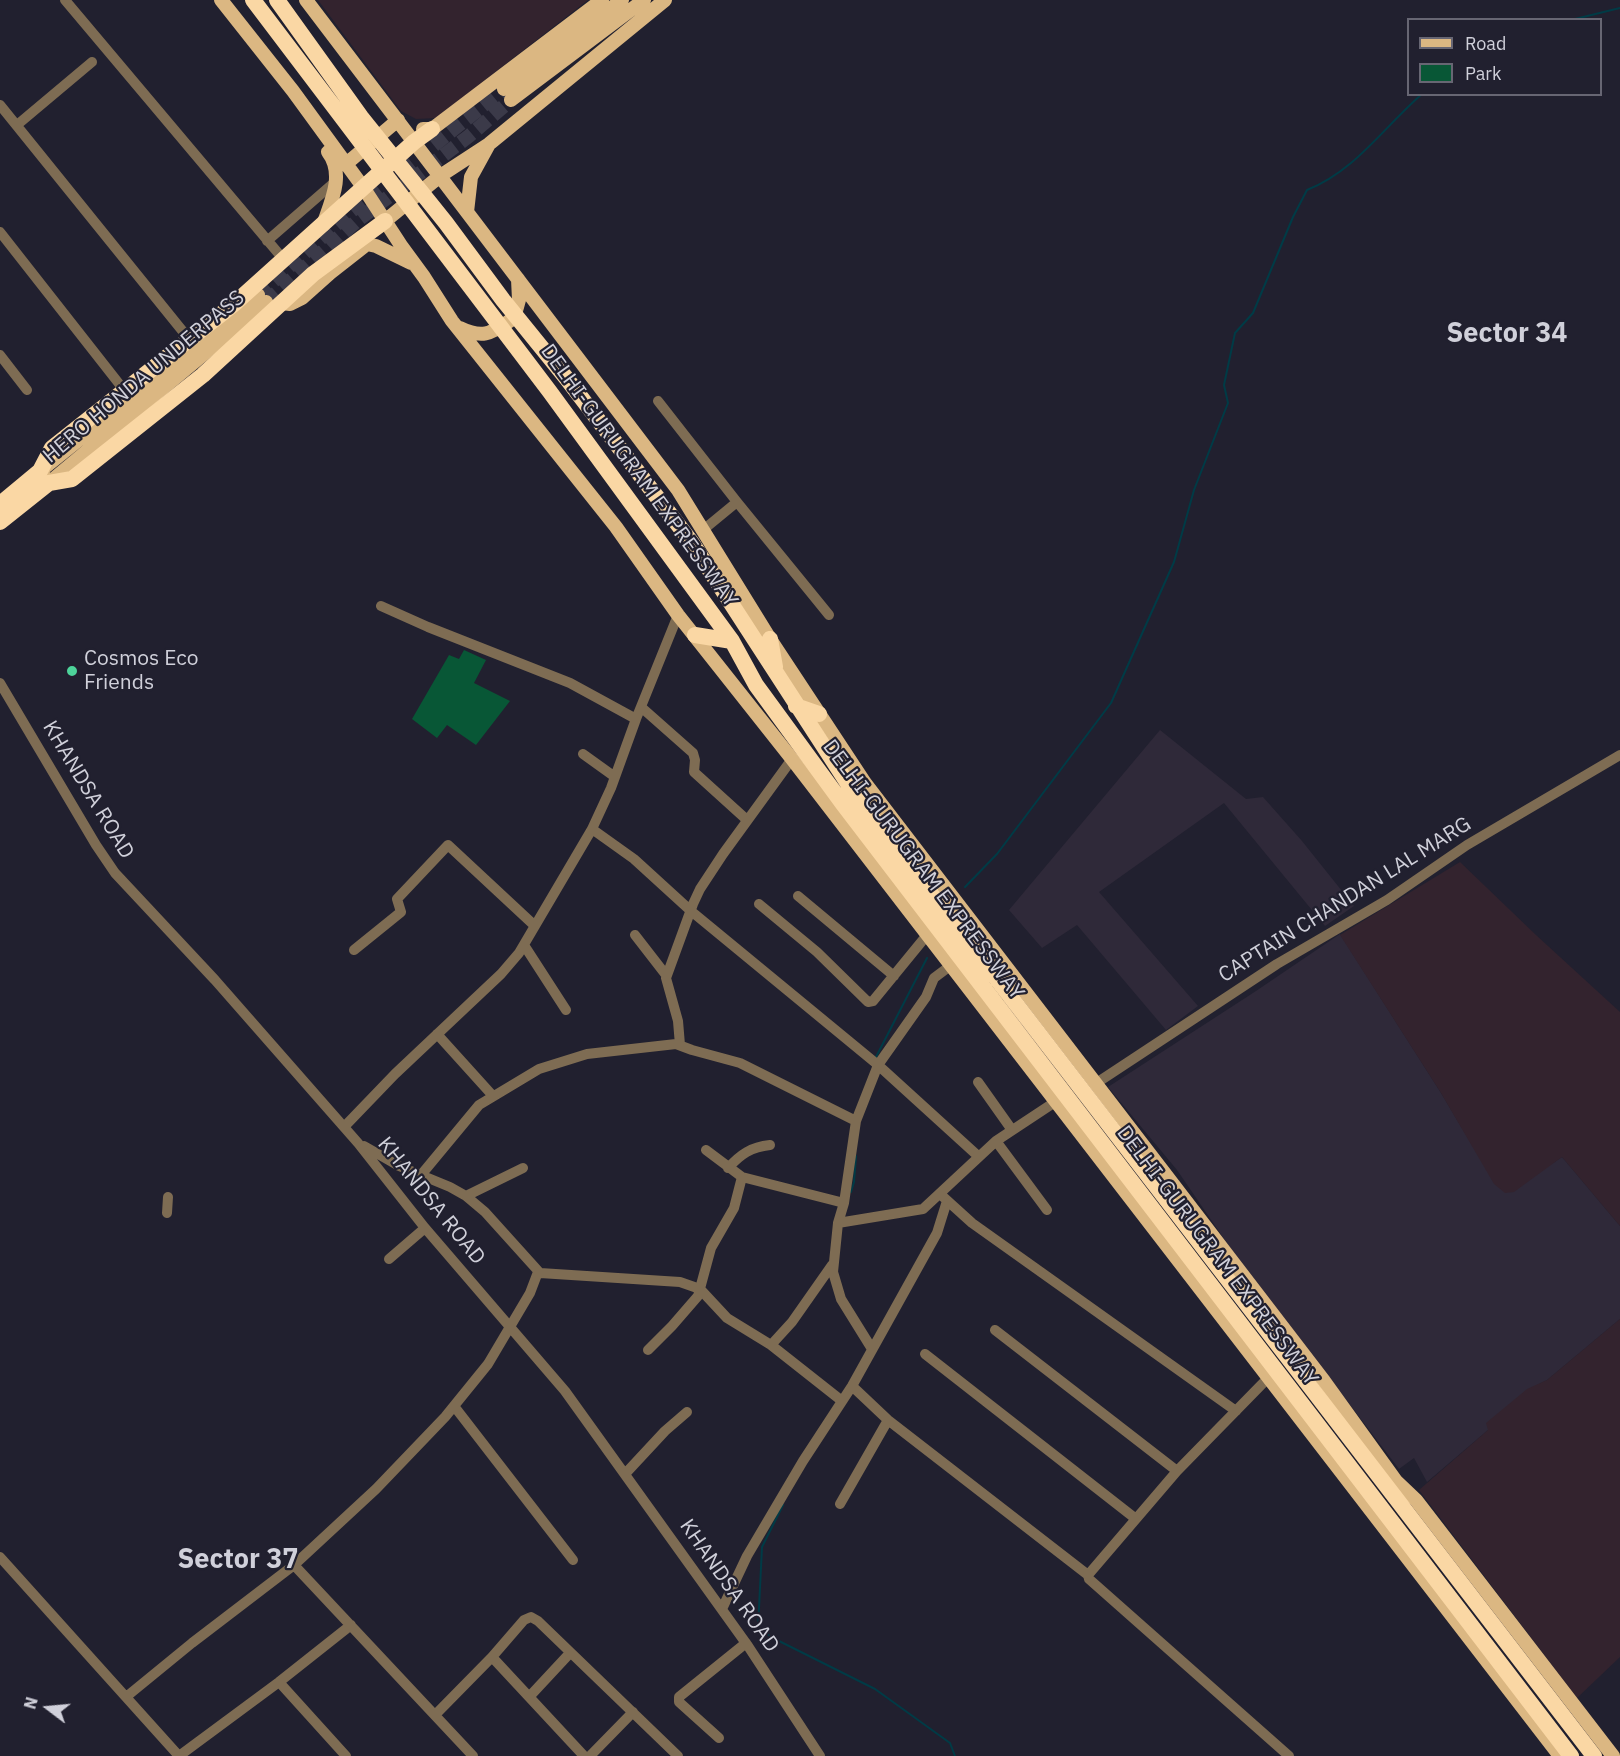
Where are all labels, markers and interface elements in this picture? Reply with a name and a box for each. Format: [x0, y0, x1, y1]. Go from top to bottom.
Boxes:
legend [1407, 18, 1602, 96]
text: Road [1465, 32, 1506, 55]
text: Park [1465, 62, 1501, 85]
street label: HERO HONDA UNDERPASS [38, 285, 250, 469]
district label: Sector 34 [1446, 318, 1568, 350]
street label: DELHI-GURUGRAM EXPRESSWAY [535, 340, 743, 612]
place label: Cosmos Eco Friends [84, 646, 199, 696]
marker: Cosmos Eco Friends [65, 664, 79, 678]
street label: KHANDSA ROAD [37, 716, 139, 864]
street label: DELHI-GURUGRAM EXPRESSWAY [817, 735, 1029, 1005]
street label: CAPTAIN CHANDAN LAL MARG [1214, 812, 1476, 988]
street label: DELHI-GURUGRAM EXPRESSWAY [1111, 1121, 1323, 1391]
street label: KHANDSA ROAD [372, 1132, 490, 1270]
street label: KHANDSA ROAD [674, 1515, 784, 1657]
district label: Sector 37 [177, 1544, 299, 1576]
north arrow [18, 1678, 78, 1738]
text: N [19, 1695, 42, 1711]

